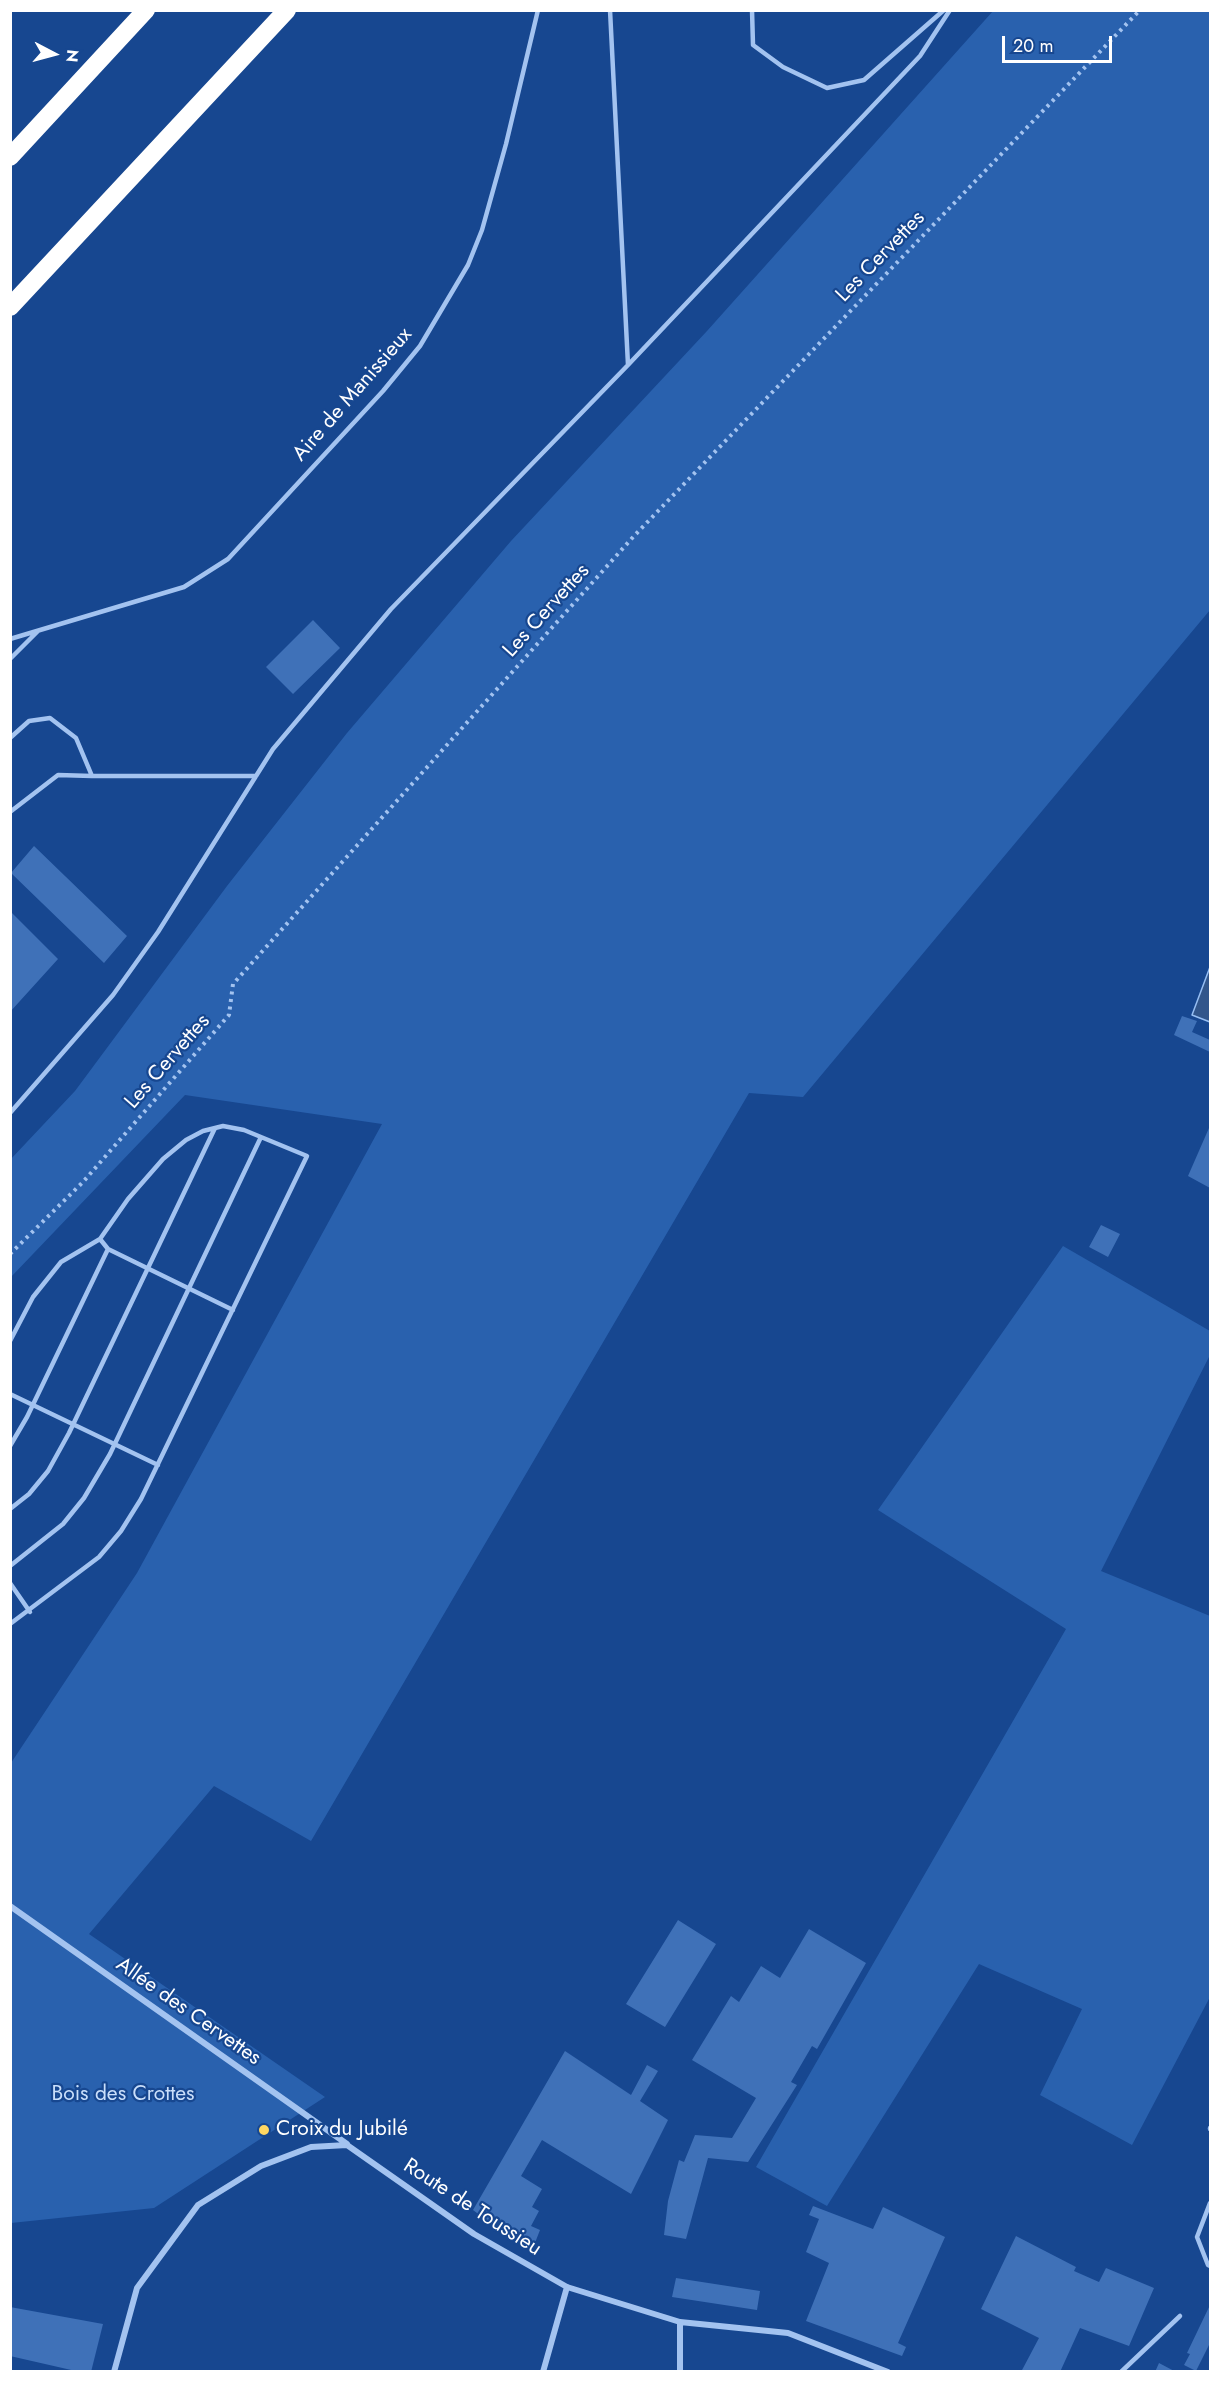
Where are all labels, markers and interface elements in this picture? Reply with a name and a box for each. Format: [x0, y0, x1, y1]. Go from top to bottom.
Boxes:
north arrow [24, 24, 84, 84]
scale bar [1005, 24, 1114, 62]
text: 20 m [1013, 33, 1053, 59]
text: N [60, 48, 85, 63]
street label: Les Cervettes [831, 206, 931, 308]
street label: Aire de Manissieux [288, 323, 418, 467]
street label: Les Cervettes [498, 559, 596, 663]
street label: Les Cervettes [120, 1010, 216, 1114]
street label: Allée des Cervettes [111, 1953, 265, 2071]
park label: Bois des Crottes [51, 2082, 195, 2108]
place label: Croix du Jubilé [276, 2117, 408, 2143]
marker: Croix du Jubilé [257, 2123, 271, 2137]
street label: Route de Toussieu [398, 2154, 546, 2262]

